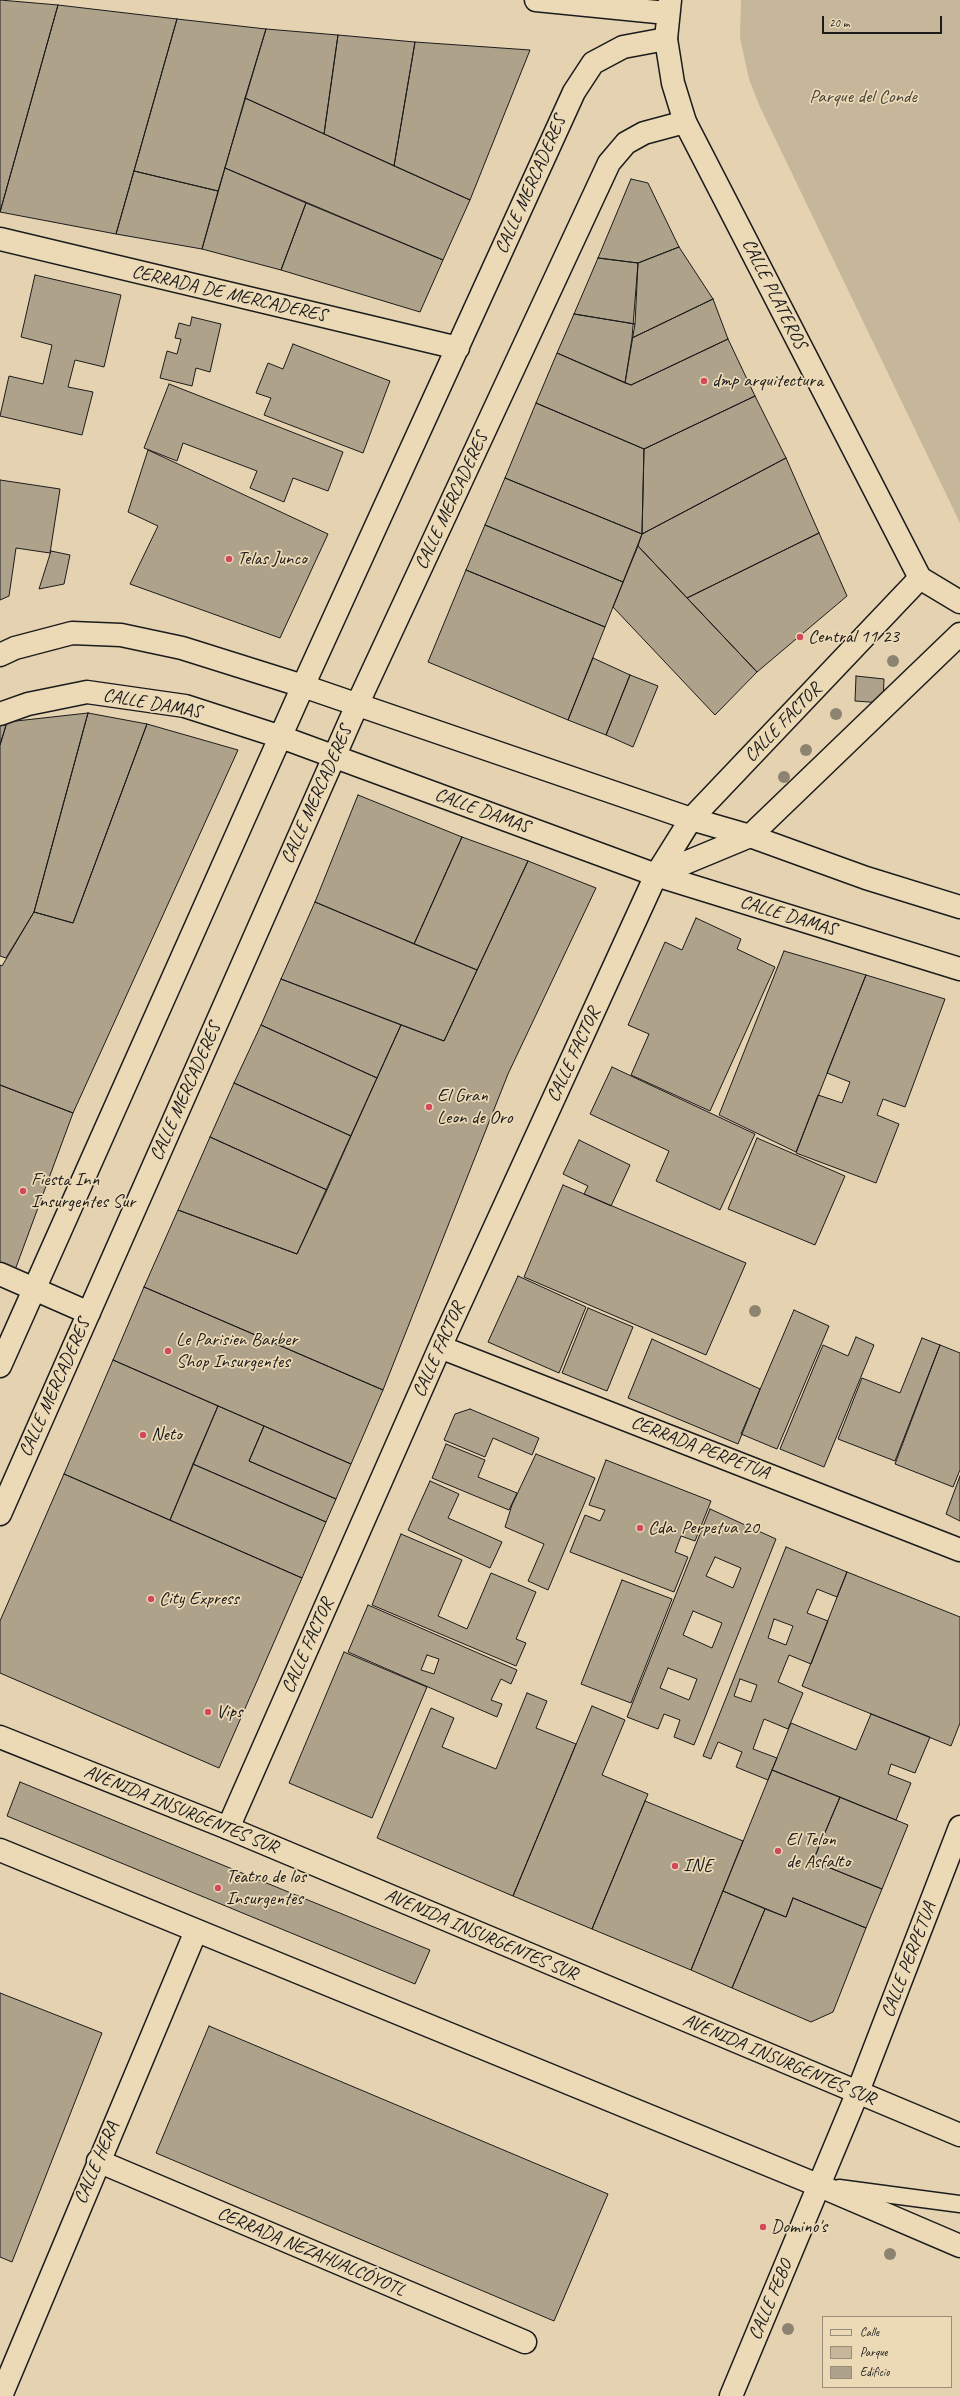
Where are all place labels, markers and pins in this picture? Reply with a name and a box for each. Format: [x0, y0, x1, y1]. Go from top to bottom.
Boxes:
place label: dmp arquitectura [712, 370, 823, 392]
marker: dmp arquitectura [699, 376, 709, 386]
place label: Telas Junco [237, 548, 307, 570]
marker: Telas Junco [224, 554, 234, 564]
place label: Central 11 23 [808, 626, 899, 648]
marker: Central 11 23 [795, 632, 805, 642]
place label: El Gran Leon de Oro [437, 1085, 512, 1129]
marker: El Gran Leon de Oro [424, 1102, 434, 1112]
place label: Fiesta Inn Insurgentes Sur [31, 1169, 135, 1213]
marker: Fiesta Inn Insurgentes Sur [18, 1186, 28, 1196]
place label: Le Parisien Barber Shop Insurgentes [176, 1329, 297, 1373]
marker: Le Parisien Barber Shop Insurgentes [163, 1346, 173, 1356]
place label: Neto [151, 1424, 182, 1446]
marker: Neto [138, 1430, 148, 1440]
place label: Cda. Perpetua 20 [648, 1517, 759, 1539]
marker: Cda. Perpetua 20 [635, 1523, 645, 1533]
place label: City Express [159, 1588, 239, 1610]
marker: City Express [146, 1594, 156, 1604]
place label: Vips [216, 1701, 243, 1723]
marker: Vips [203, 1707, 213, 1717]
place label: El Telon de Asfalto [786, 1829, 850, 1873]
marker: El Telon de Asfalto [773, 1846, 783, 1856]
place label: INE [683, 1855, 713, 1877]
marker: INE [670, 1861, 680, 1871]
place label: Teatro de los Insurgentes [226, 1866, 306, 1910]
marker: Teatro de los Insurgentes [213, 1883, 223, 1893]
place label: Domino's [771, 2216, 827, 2238]
marker: Domino's [758, 2222, 768, 2232]

